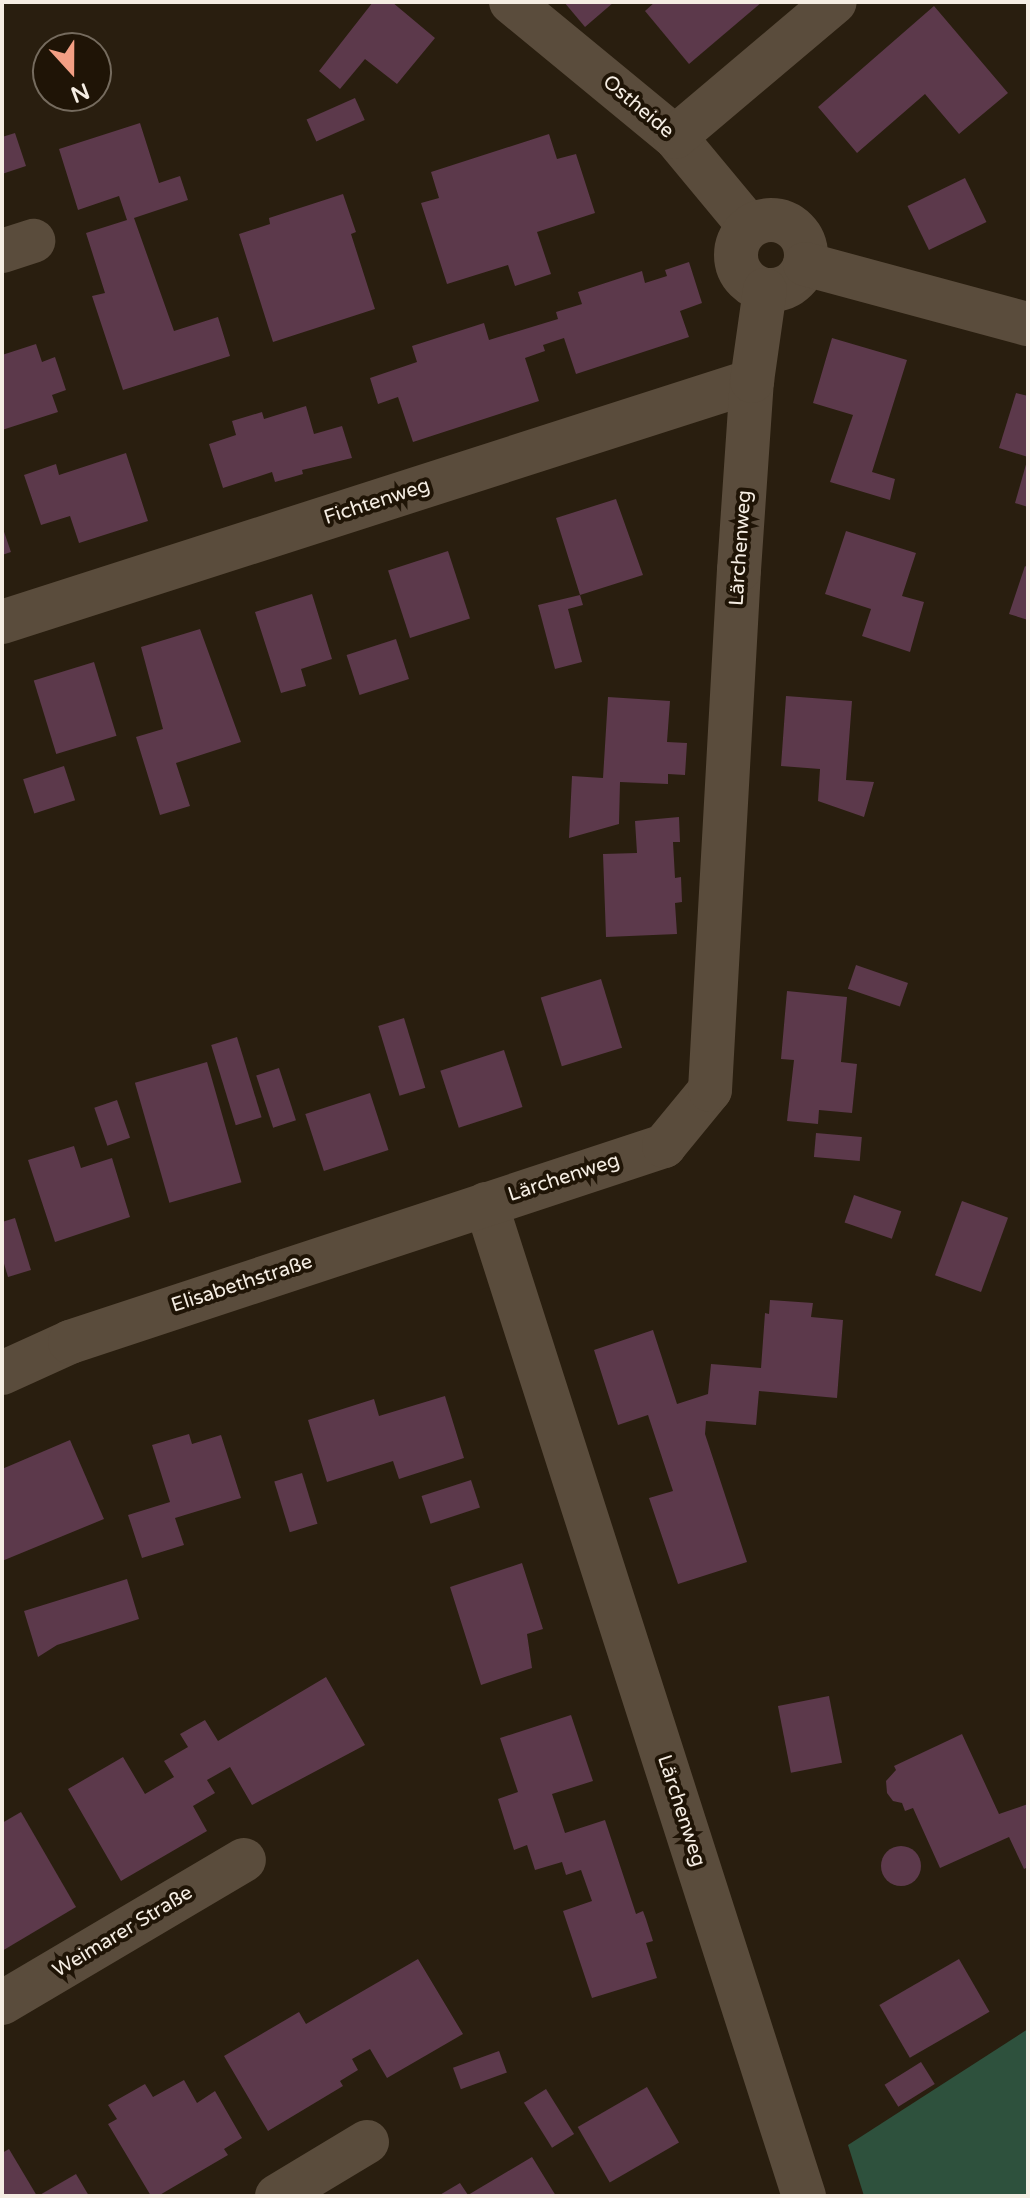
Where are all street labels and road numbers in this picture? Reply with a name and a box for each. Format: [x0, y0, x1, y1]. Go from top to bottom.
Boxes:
street label: Ostheide [597, 70, 679, 144]
street label: Fichtenweg [321, 474, 433, 530]
street label: Lärchenweg [725, 489, 757, 607]
street label: Lärchenweg [505, 1149, 623, 1207]
street label: Elisabethstraße [168, 1250, 316, 1318]
street label: Lärchenweg [652, 1752, 710, 1870]
street label: Weimarer Straße [49, 1881, 197, 1983]

